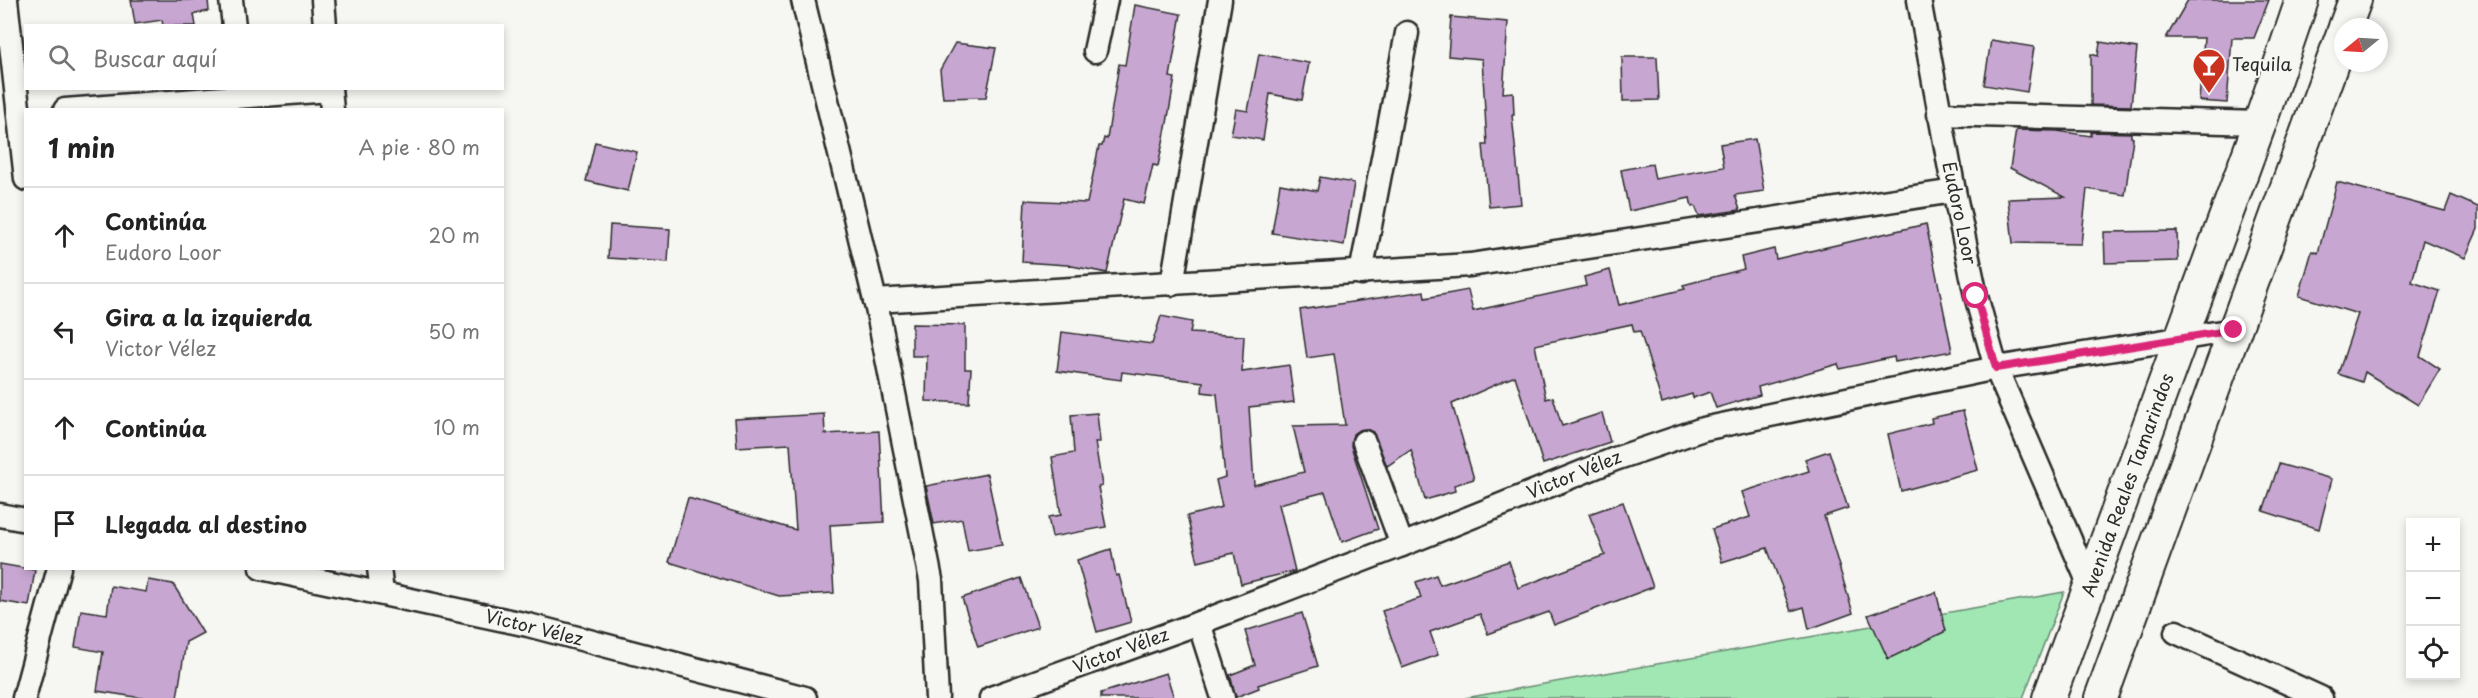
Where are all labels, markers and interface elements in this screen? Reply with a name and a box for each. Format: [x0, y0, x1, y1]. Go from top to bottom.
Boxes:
north arrow [2334, 18, 2388, 72]
search box [24, 24, 504, 90]
icon: search [45, 41, 78, 74]
text: Buscar aquí [93, 41, 217, 74]
bar icon: Tequila [2191, 47, 2227, 94]
place label: Tequila [2232, 50, 2292, 77]
text: 1 min [48, 128, 115, 167]
text: A pie · 80 m [359, 132, 480, 162]
street label: Eudoro Loor [1936, 159, 1985, 267]
text: Continúa [105, 204, 207, 237]
icon: ahead [48, 219, 81, 252]
text: 20 m [428, 220, 480, 250]
text: Eudoro Loor [105, 237, 221, 267]
route start [1962, 282, 1988, 308]
text: Gira a la izquierda [105, 300, 312, 333]
icon: left [48, 315, 81, 348]
text: 50 m [428, 316, 480, 346]
route end [2220, 316, 2246, 342]
text: Victor Vélez [105, 333, 216, 363]
street label: Avenida Reales Tamarindos [2074, 369, 2180, 600]
icon: ahead [48, 411, 81, 444]
text: Continúa [105, 411, 207, 444]
text: 10 m [433, 412, 480, 442]
street label: Victor Vélez [1522, 442, 1625, 505]
icon: arrive [48, 507, 81, 540]
text: Llegada al destino [105, 507, 307, 540]
map controls [2406, 518, 2460, 680]
button: + [2406, 518, 2460, 572]
button: − [2406, 572, 2460, 626]
street label: Victor Vélez [483, 601, 587, 652]
street label: Victor Vélez [1069, 620, 1173, 679]
button: locate [2406, 626, 2460, 680]

